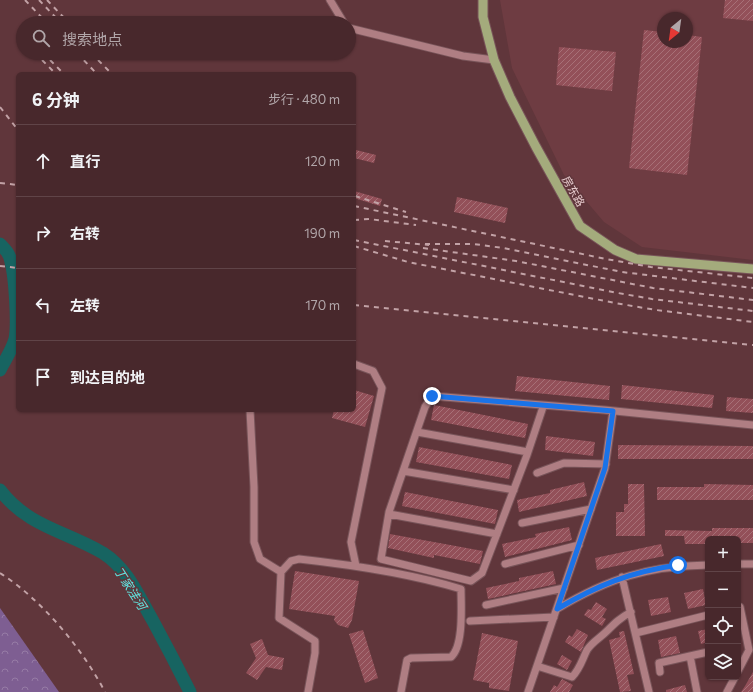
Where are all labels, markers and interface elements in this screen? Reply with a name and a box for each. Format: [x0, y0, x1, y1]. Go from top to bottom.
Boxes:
north arrow [657, 12, 693, 48]
search box [16, 16, 356, 60]
icon: search [30, 27, 52, 49]
text: 搜索地点 [62, 30, 122, 48]
text: 6 分钟 [32, 89, 80, 110]
text: 步行 · 480 m [268, 91, 340, 107]
icon: ahead [32, 150, 54, 172]
text: 直行 [70, 152, 100, 170]
text: 120 m [305, 153, 340, 169]
street label: 房东路 [560, 173, 588, 209]
icon: right [32, 222, 54, 244]
text: 右转 [70, 224, 100, 242]
text: 190 m [304, 225, 340, 241]
icon: left [32, 294, 54, 316]
text: 左转 [70, 296, 100, 314]
text: 170 m [305, 297, 340, 313]
icon: arrive [32, 366, 54, 388]
text: 到达目的地 [70, 368, 145, 386]
route end [423, 387, 441, 405]
map controls [705, 536, 741, 680]
button: + [705, 536, 741, 572]
route start [669, 556, 687, 574]
water label: 丁家洼河 [112, 564, 151, 614]
button: − [705, 572, 741, 608]
button: locate [705, 608, 741, 644]
button: layers [705, 644, 741, 680]

